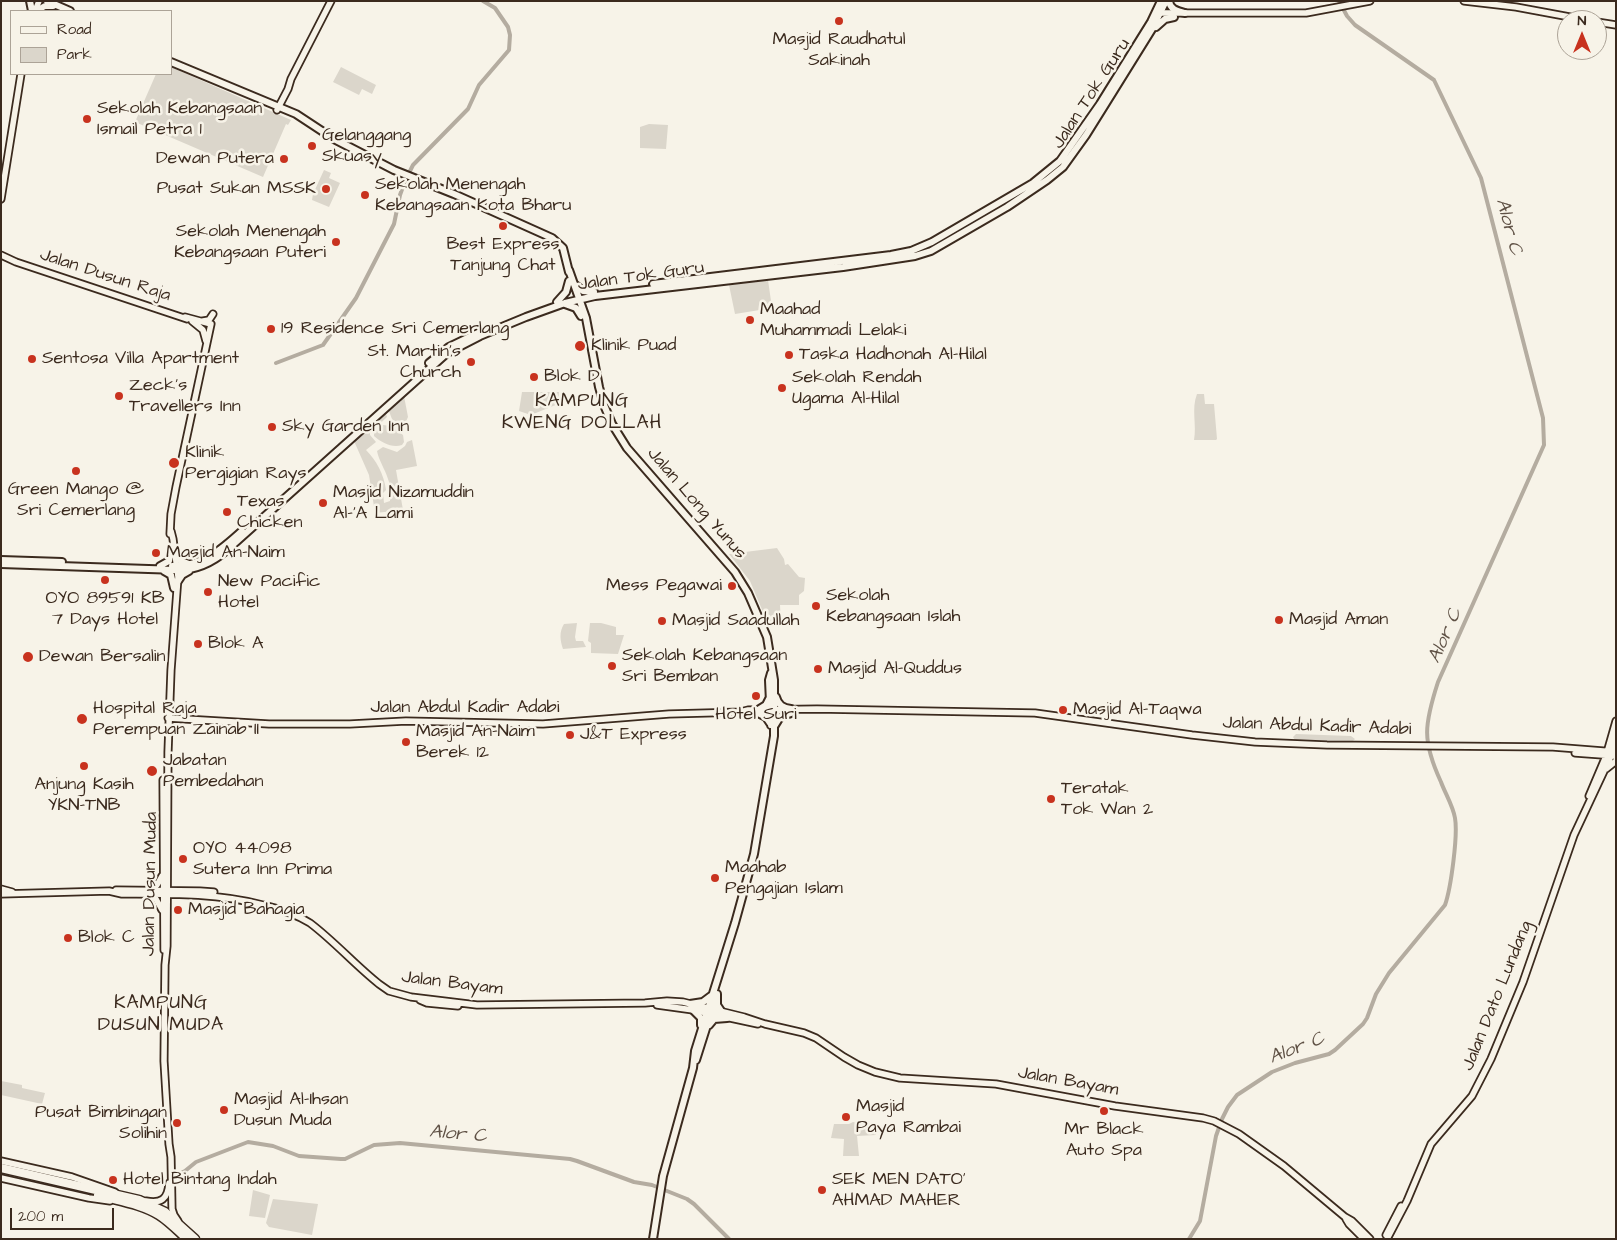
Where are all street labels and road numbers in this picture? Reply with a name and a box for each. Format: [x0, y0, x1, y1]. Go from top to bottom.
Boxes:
street label: Jalan Tok Guru [1048, 35, 1136, 153]
street label: Jalan Dusun Raja [37, 245, 173, 307]
street label: Jalan Tok Guru [577, 257, 705, 297]
street label: Jalan Long Yunus [642, 444, 750, 564]
street label: Jalan Abdul Kadir Adabi [371, 697, 559, 719]
street label: Jalan Abdul Kadir Adabi [1222, 713, 1412, 741]
street label: Jalan Dusun Muda [139, 812, 163, 956]
street label: Jalan Dato Lundang [1458, 918, 1538, 1074]
street label: Jalan Bayam [400, 967, 504, 1001]
street label: Jalan Bayam [1016, 1063, 1120, 1101]

